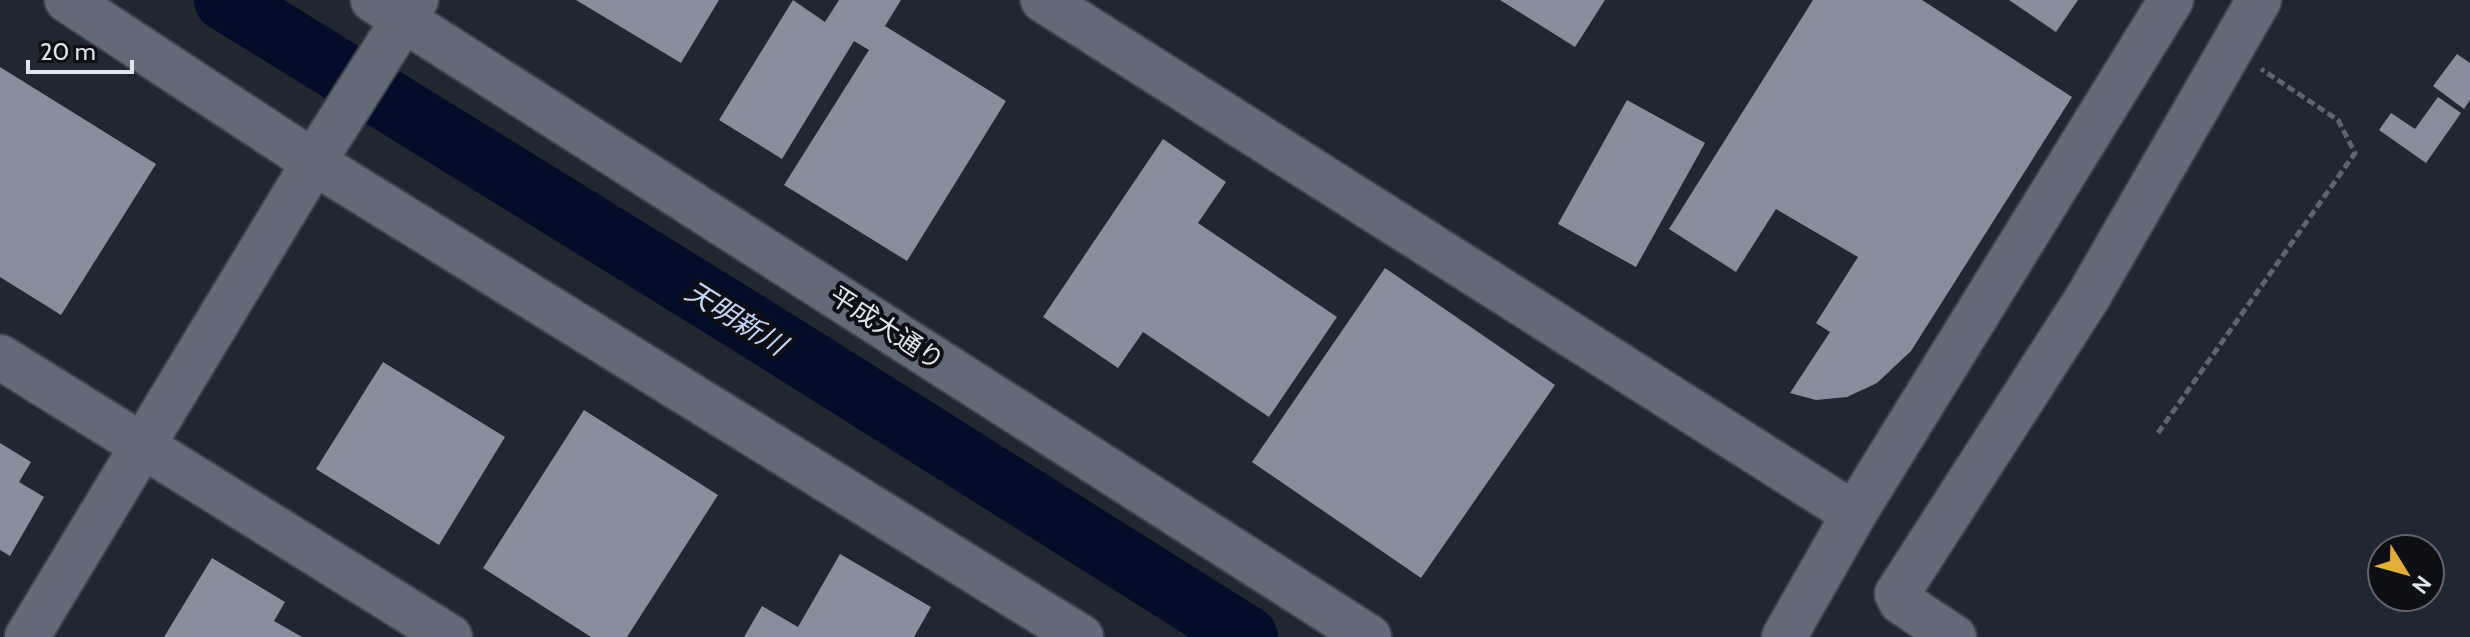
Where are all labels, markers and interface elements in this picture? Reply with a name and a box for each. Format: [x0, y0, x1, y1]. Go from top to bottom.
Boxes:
scale bar [28, 24, 132, 74]
text: 20 m [40, 37, 96, 66]
water label: 天明新川 [679, 274, 795, 364]
street label: 平成大通り [824, 279, 950, 377]
north arrow [2366, 533, 2446, 613]
text: N [2406, 570, 2437, 599]

